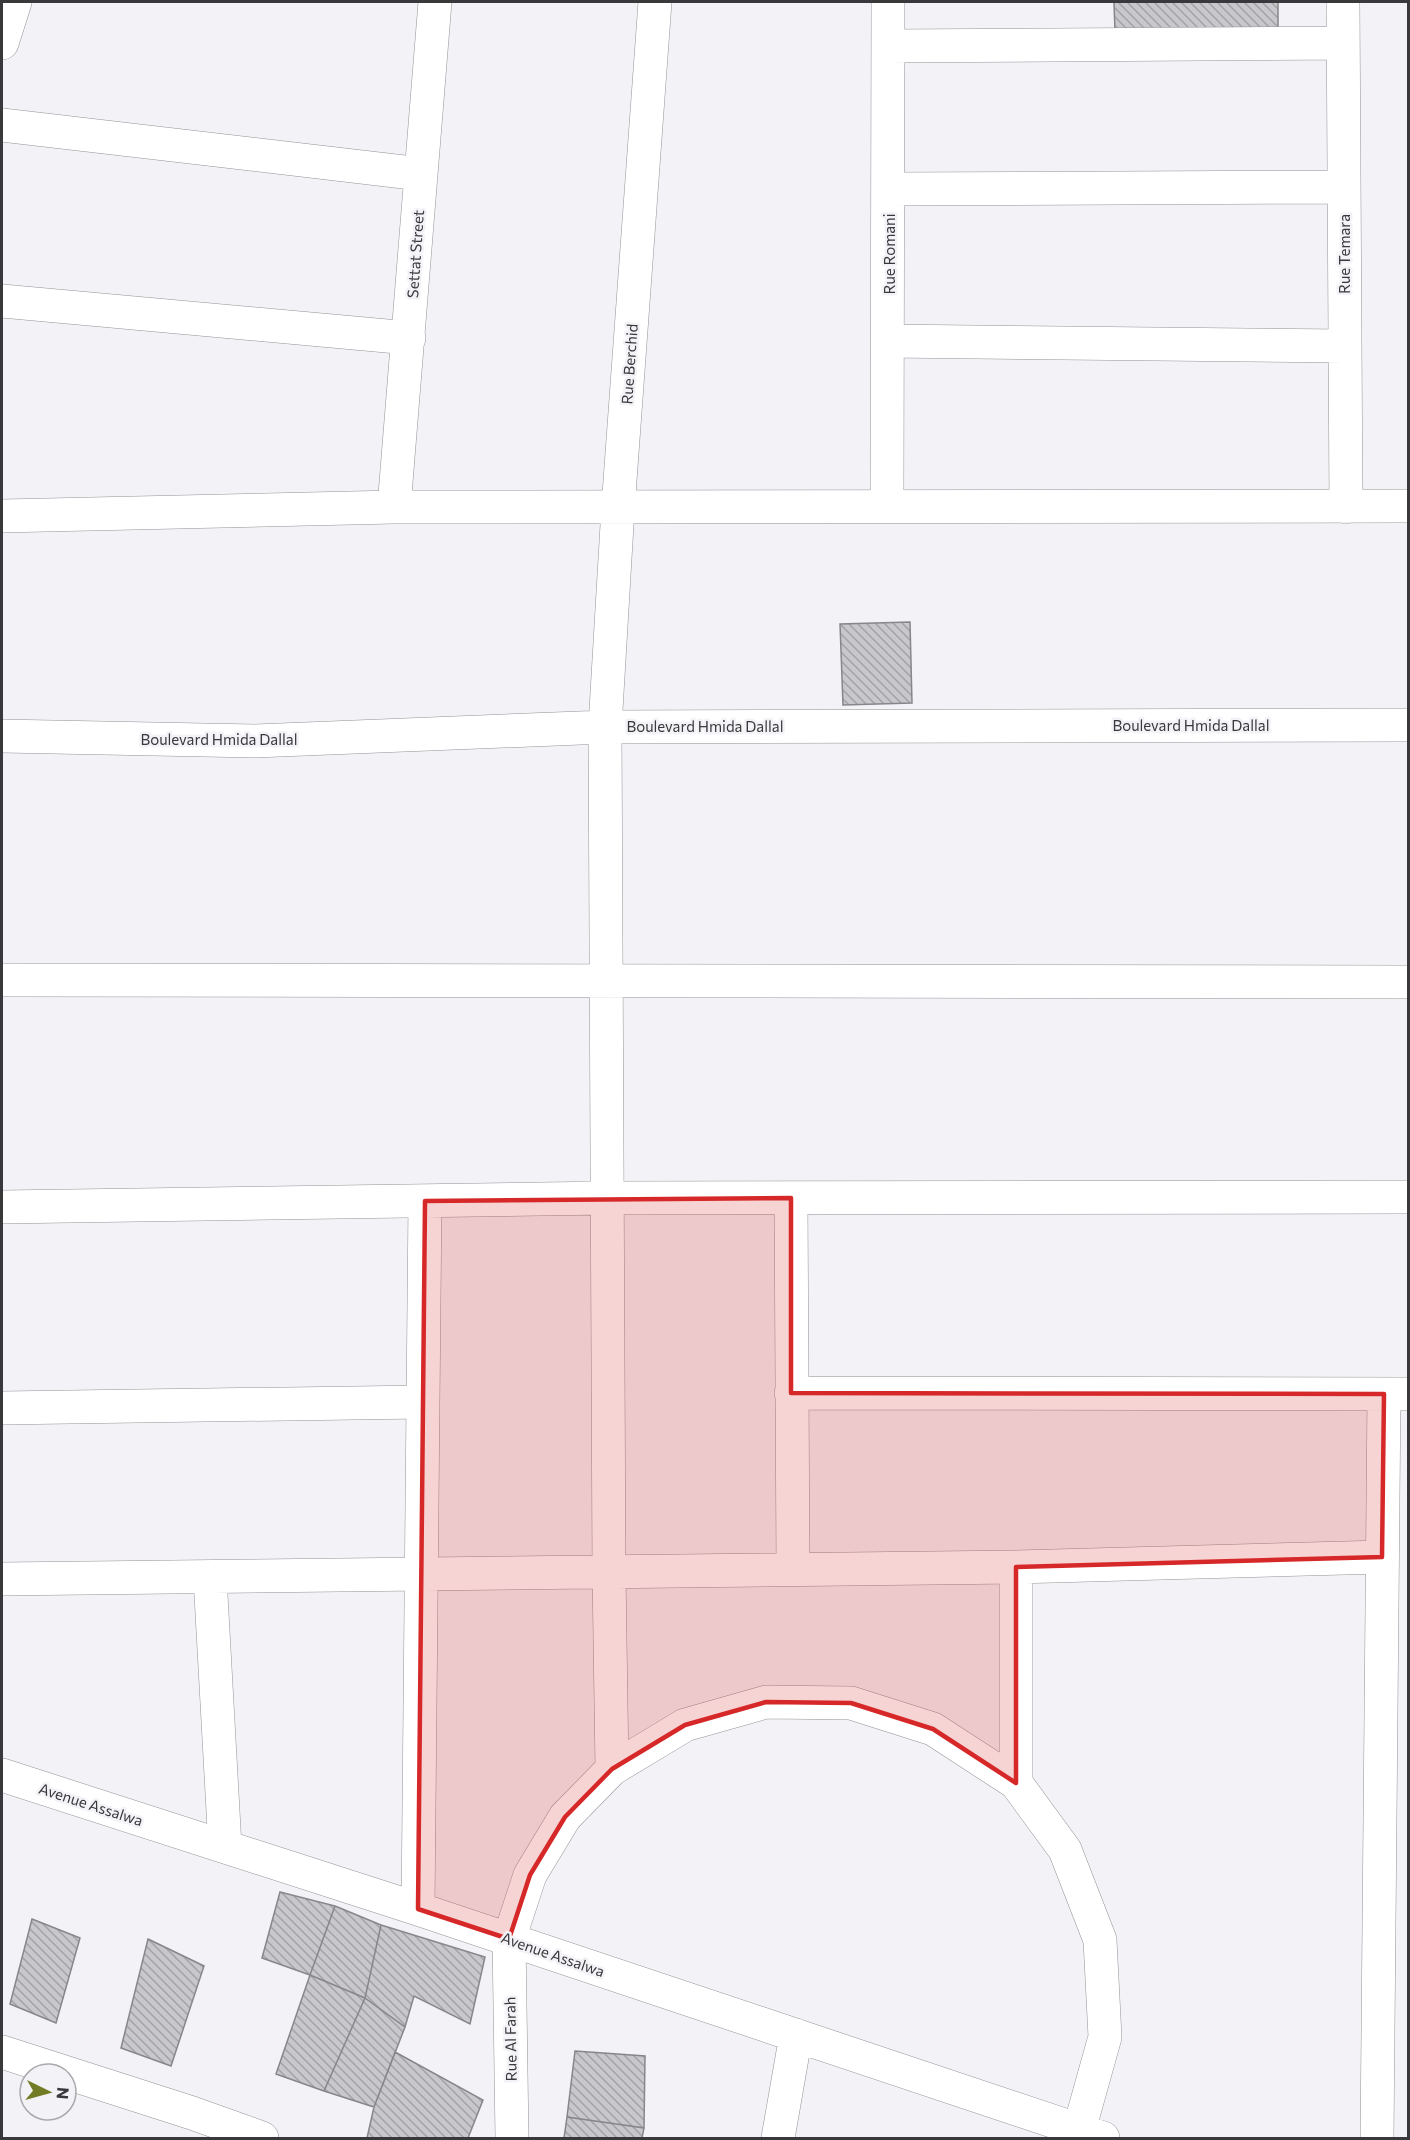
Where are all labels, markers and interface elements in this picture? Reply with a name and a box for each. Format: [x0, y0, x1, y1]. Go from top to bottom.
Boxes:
street label: Settat Street [403, 209, 427, 299]
street label: Rue Romani [880, 213, 898, 295]
street label: Rue Temara [1335, 214, 1353, 294]
street label: Rue Berchid [617, 323, 641, 405]
street label: Boulevard Hmida Dallal [1113, 716, 1269, 734]
street label: Boulevard Hmida Dallal [627, 717, 783, 735]
street label: Boulevard Hmida Dallal [141, 730, 297, 748]
street label: Avenue Assalwa [37, 1779, 145, 1829]
street label: Avenue Assalwa [499, 1928, 607, 1980]
street label: Rue Al Farah [500, 1997, 520, 2081]
north arrow [18, 2062, 78, 2122]
text: N [53, 2087, 73, 2100]

